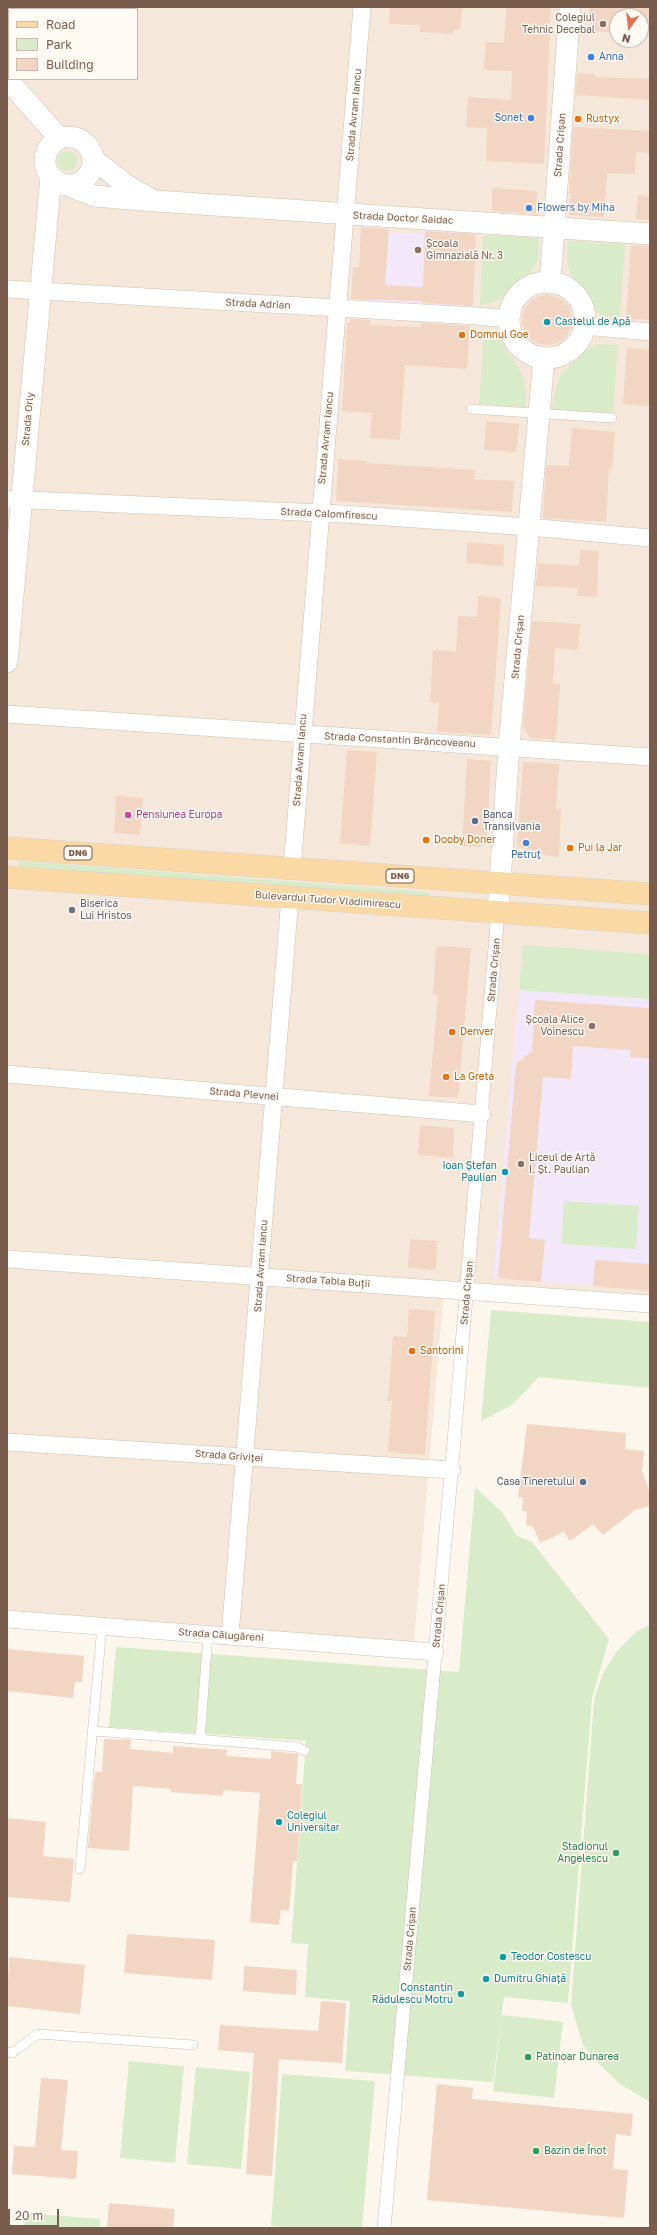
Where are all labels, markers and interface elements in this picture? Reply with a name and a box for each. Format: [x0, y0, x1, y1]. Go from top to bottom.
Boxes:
legend [8, 8, 138, 80]
north arrow [609, 8, 649, 48]
place label: Colegiul Tehnic Decebal [522, 12, 595, 36]
text: Road [46, 17, 75, 32]
marker: Colegiul Tehnic Decebal [598, 19, 608, 29]
text: N [620, 32, 632, 46]
text: Park [46, 37, 72, 52]
place label: Anna [599, 51, 624, 63]
marker: Anna [586, 52, 596, 62]
text: Building [46, 57, 94, 72]
street label: Strada Avram Iancu [344, 68, 364, 162]
place label: Sonet [495, 112, 523, 124]
street label: Strada Crișan [552, 112, 568, 178]
marker: Sonet [526, 113, 536, 123]
place label: Rustyx [586, 113, 619, 125]
marker: Rustyx [573, 114, 583, 124]
place label: Flowers by Miha [537, 202, 615, 214]
marker: Flowers by Miha [524, 203, 534, 213]
street label: Strada Doctor Saidac [352, 209, 454, 227]
place label: Școala Gimnazială Nr. 3 [426, 238, 503, 262]
marker: Școala Gimnazială Nr. 3 [413, 245, 423, 255]
street label: Strada Adrian [225, 296, 291, 312]
place label: Castelul de Apă [555, 316, 630, 328]
marker: Castelul de Apă [542, 317, 552, 327]
place label: Domnul Goe [470, 329, 529, 341]
marker: Domnul Goe [457, 330, 467, 340]
street label: Strada Avram Iancu [316, 391, 336, 485]
street label: Strada Orly [20, 392, 36, 446]
street label: Strada Calomfirescu [280, 505, 378, 523]
street label: Strada Crișan [509, 614, 527, 680]
street label: Strada Avram Iancu [291, 713, 309, 807]
street label: Strada Constantin Brâncoveanu [324, 730, 476, 750]
place label: Pensiunea Europa [136, 809, 222, 821]
place label: Banca Transilvania [483, 809, 540, 832]
marker: Pensiunea Europa [123, 810, 133, 820]
marker: Banca Transilvania [470, 816, 480, 826]
place label: Dooby Doner [434, 834, 496, 846]
marker: Dooby Doner [421, 835, 431, 845]
marker: Petruț [521, 838, 531, 848]
place label: Pui la Jar [578, 842, 622, 854]
marker: Pui la Jar [565, 843, 575, 853]
road number: DN6 [64, 846, 92, 860]
place label: Petruț [511, 849, 541, 861]
road number: DN6 [386, 869, 414, 883]
street label: Bulevardul Tudor Vladimirescu [255, 889, 401, 911]
place label: Biserica Lui Hristos [80, 898, 132, 922]
marker: Biserica Lui Hristos [67, 905, 77, 915]
street label: Strada Crișan [485, 937, 503, 1003]
place label: Școala Alice Voinescu [526, 1014, 584, 1038]
marker: Școala Alice Voinescu [587, 1021, 597, 1031]
place label: Denver [460, 1026, 494, 1038]
marker: Denver [447, 1027, 457, 1037]
place label: La Greta [454, 1071, 494, 1083]
marker: La Greta [441, 1072, 451, 1082]
street label: Strada Plevnei [209, 1085, 279, 1103]
place label: Liceul de Artă I. Șt. Paulian [529, 1152, 595, 1176]
marker: Liceul de Artă I. Șt. Paulian [516, 1159, 526, 1169]
place label: Ioan Ștefan Paulian [442, 1160, 497, 1184]
marker: Ioan Ștefan Paulian [500, 1167, 510, 1177]
street label: Strada Avram Iancu [252, 1219, 270, 1313]
street label: Strada Crișan [458, 1260, 476, 1326]
street label: Strada Tabla Buții [285, 1272, 371, 1290]
place label: Santorini [420, 1345, 464, 1357]
marker: Santorini [407, 1346, 417, 1356]
street label: Strada Griviței [194, 1448, 264, 1464]
place label: Casa Tineretului [497, 1476, 575, 1488]
marker: Casa Tineretului [578, 1477, 588, 1487]
street label: Strada Crișan [430, 1583, 448, 1649]
street label: Strada Călugăreni [178, 1626, 264, 1644]
place label: Colegiul Universitar [287, 1810, 340, 1834]
marker: Colegiul Universitar [274, 1817, 284, 1827]
place label: Stadionul Angelescu [558, 1841, 608, 1864]
marker: Stadionul Angelescu [611, 1848, 621, 1858]
street label: Strada Crișan [401, 1906, 419, 1972]
place label: Teodor Costescu [511, 1951, 591, 1963]
marker: Teodor Costescu [498, 1952, 508, 1962]
place label: Dumitru Ghiață [494, 1973, 566, 1985]
marker: Dumitru Ghiață [481, 1974, 491, 1984]
place label: Constantin Rădulescu Motru [372, 1982, 453, 2006]
marker: Constantin Rădulescu Motru [456, 1989, 466, 1999]
place label: Patinoar Dunarea [536, 2051, 619, 2063]
marker: Patinoar Dunarea [523, 2052, 533, 2062]
place label: Bazin de Înot [544, 2145, 607, 2157]
marker: Bazin de Înot [531, 2146, 541, 2156]
scale bar [10, 2201, 61, 2227]
text: 20 m [15, 2208, 43, 2223]

